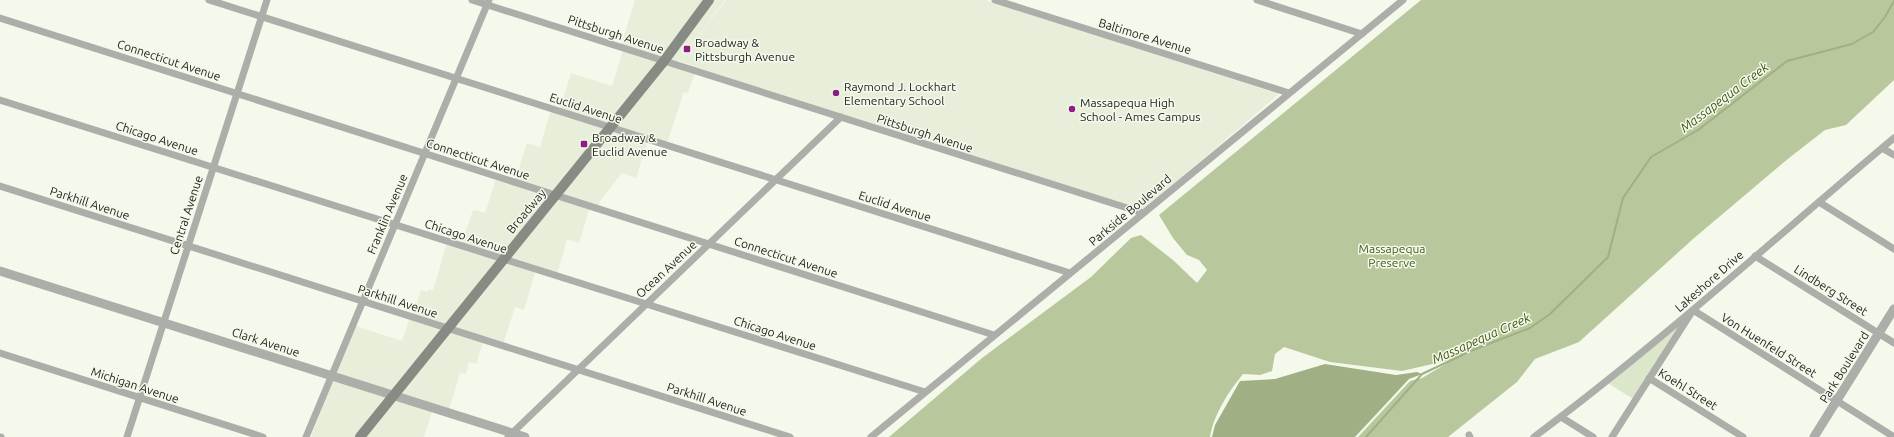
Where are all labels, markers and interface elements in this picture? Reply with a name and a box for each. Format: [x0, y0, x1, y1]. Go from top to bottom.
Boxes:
street label: Pittsburgh Avenue [566, 12, 666, 56]
street label: Baltimore Avenue [1097, 16, 1193, 56]
place label: Broadway & Pittsburgh Avenue [695, 36, 795, 63]
street label: Connecticut Avenue [116, 37, 222, 83]
marker: Broadway & Pittsburgh Avenue [682, 44, 692, 54]
water label: Massapequa Creek [1677, 59, 1771, 135]
place label: Raymond J. Lockhart Elementary School [844, 80, 956, 107]
marker: Raymond J. Lockhart Elementary School [831, 88, 841, 98]
street label: Euclid Avenue [548, 90, 624, 126]
place label: Massapequa High School - Ames Campus [1080, 96, 1201, 123]
marker: Massapequa High School - Ames Campus [1067, 104, 1077, 114]
street label: Pittsburgh Avenue [875, 111, 975, 155]
street label: Chicago Avenue [114, 119, 200, 157]
place label: Broadway & Euclid Avenue [592, 131, 667, 158]
street label: Connecticut Avenue [425, 136, 531, 182]
marker: Broadway & Euclid Avenue [579, 139, 589, 149]
street label: Franklin Avenue [364, 172, 410, 256]
street label: Parkside Boulevard [1086, 172, 1174, 248]
street label: Central Avenue [167, 174, 205, 256]
street label: Parkhill Avenue [48, 184, 132, 222]
street label: Broadway [504, 186, 548, 236]
street label: Euclid Avenue [857, 188, 933, 224]
street label: Chicago Avenue [423, 217, 509, 255]
street label: Connecticut Avenue [733, 234, 839, 280]
street label: Ocean Avenue [633, 238, 699, 300]
park label: Massapequa Preserve [1359, 242, 1425, 269]
street label: Lakeshore Drive [1672, 248, 1746, 314]
street label: Lindberg Street [1792, 262, 1870, 318]
street label: Parkhill Avenue [356, 282, 440, 320]
water label: Massapequa Creek [1430, 310, 1533, 366]
street label: Von Huenfeld Street [1719, 310, 1819, 380]
street label: Chicago Avenue [732, 314, 818, 352]
street label: Clark Avenue [230, 325, 302, 359]
street label: Park Boulevard [1817, 329, 1871, 405]
street label: Michigan Avenue [89, 365, 181, 405]
street label: Koehl Street [1656, 366, 1720, 412]
street label: Parkhill Avenue [665, 380, 749, 418]

